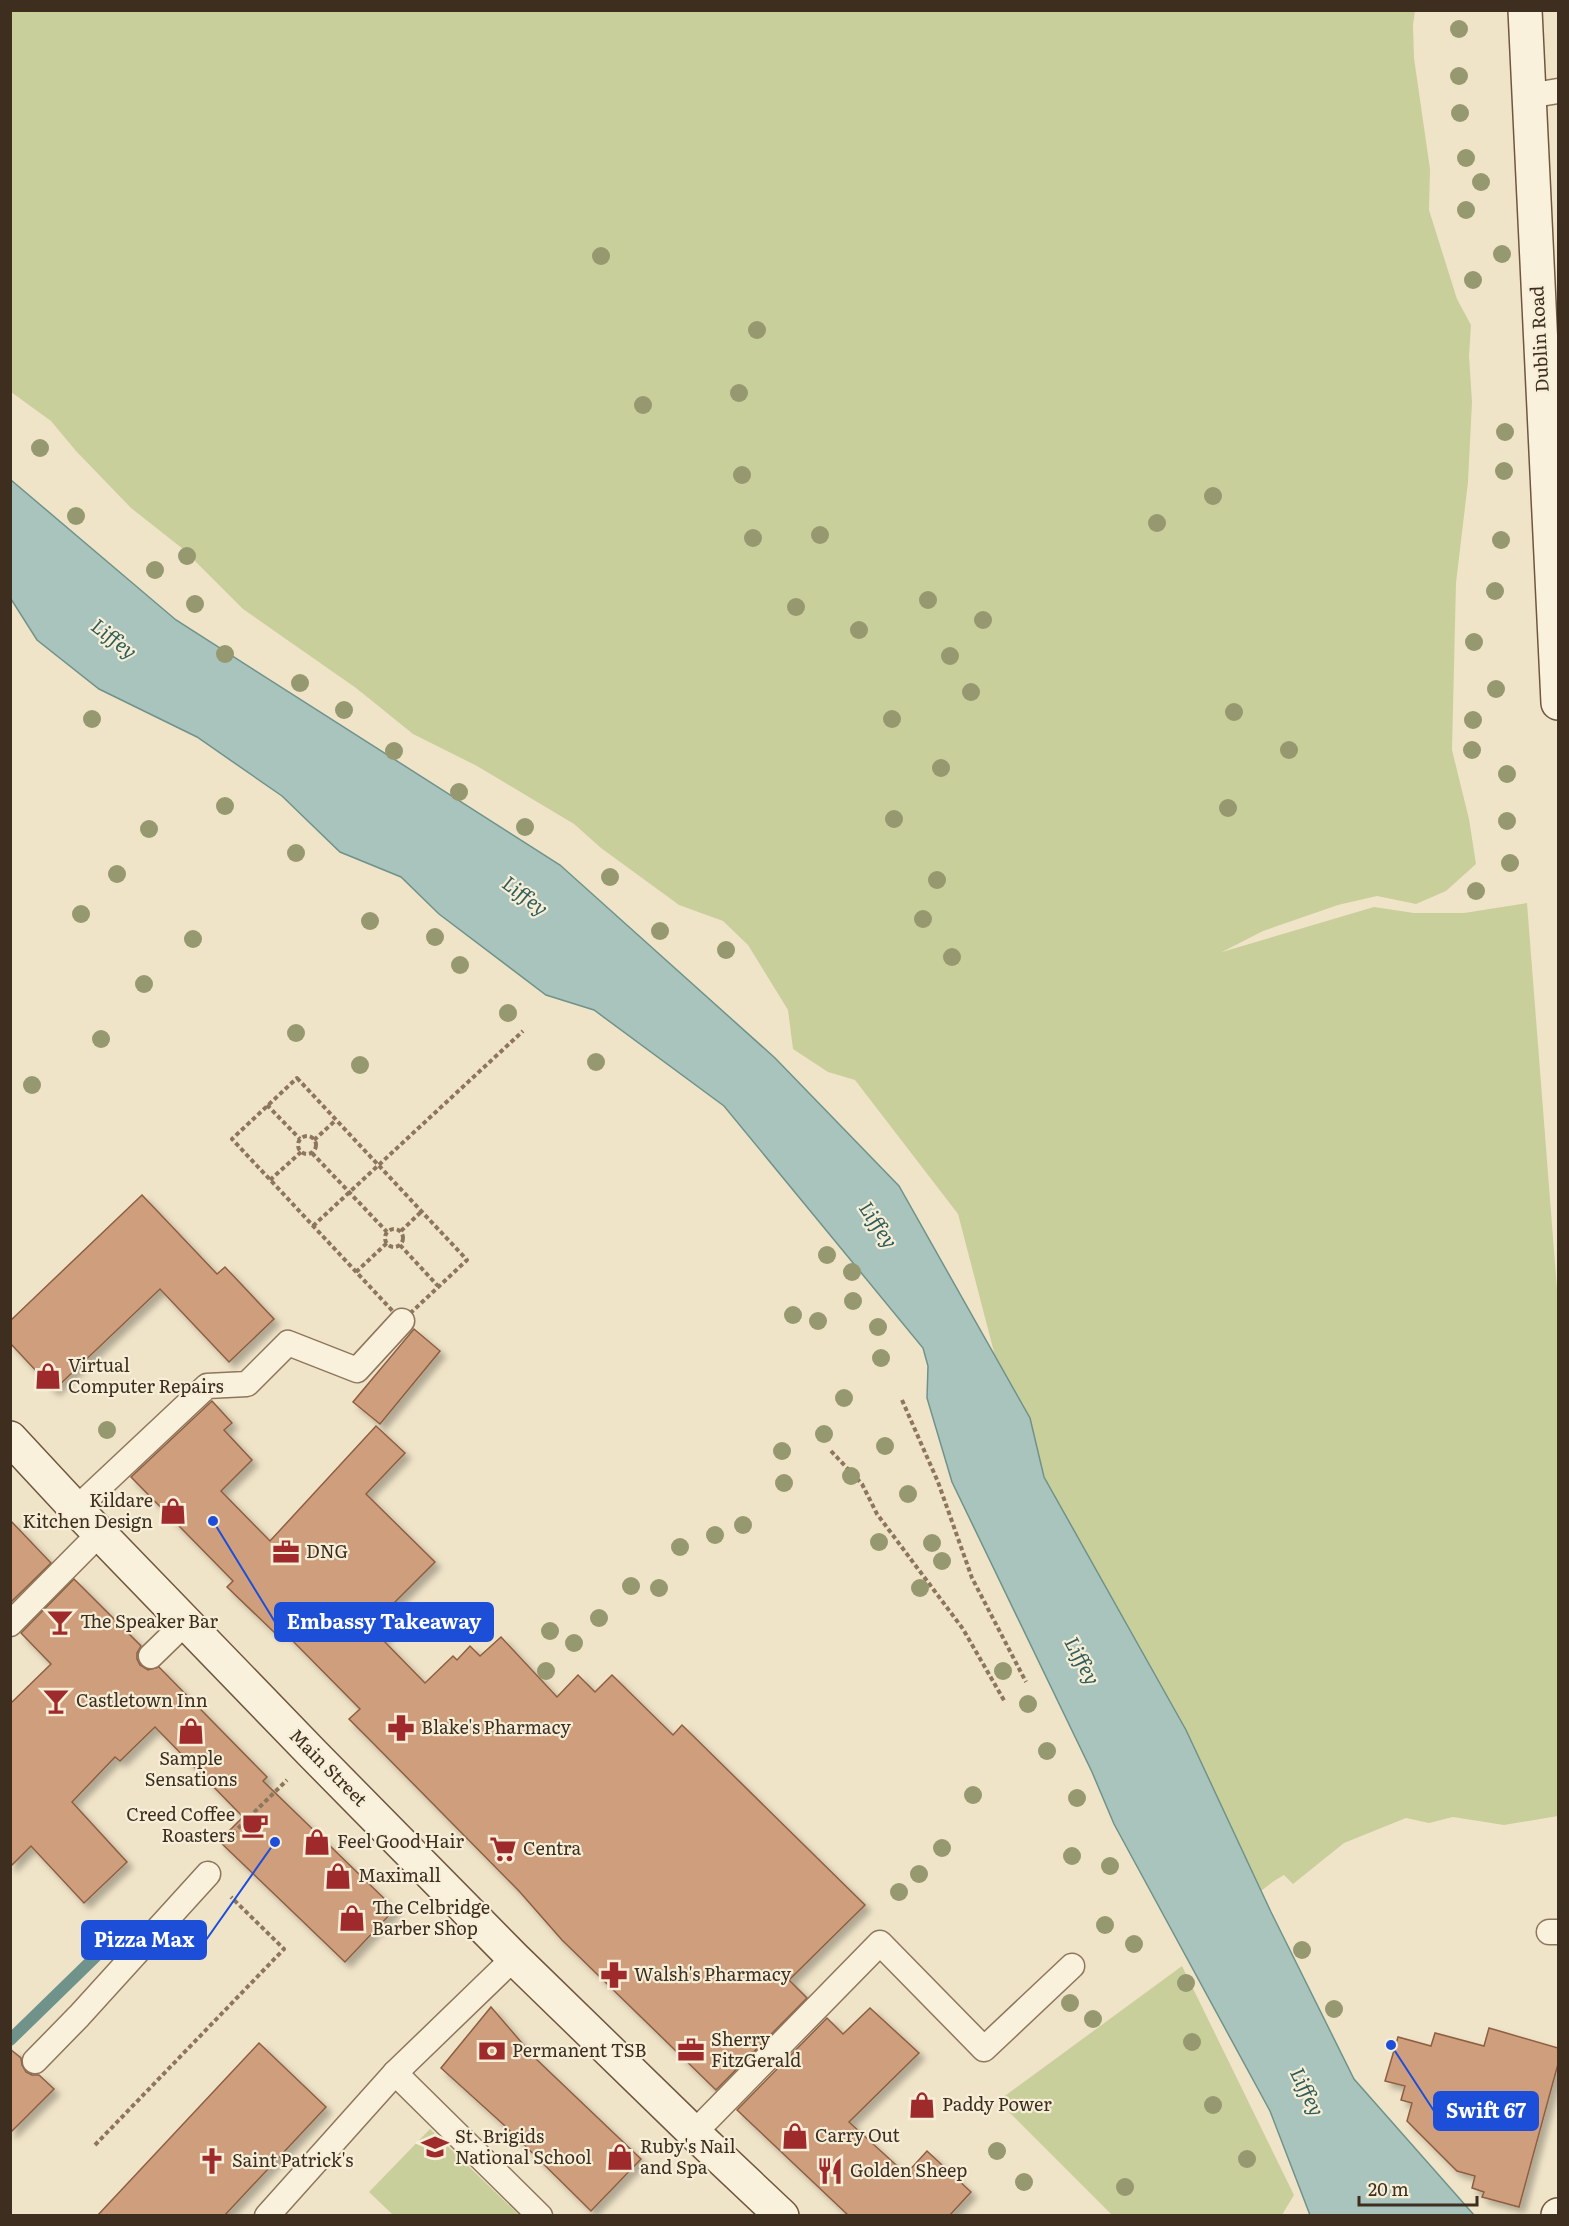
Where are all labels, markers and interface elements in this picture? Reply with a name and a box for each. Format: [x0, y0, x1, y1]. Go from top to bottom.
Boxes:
street label: Dublin Road [1522, 285, 1555, 393]
water label: Liffey [86, 610, 145, 665]
water label: Liffey [497, 867, 556, 922]
water label: Liffey [853, 1194, 906, 1253]
place label: Virtual Computer Repairs [68, 1351, 224, 1399]
shop icon: Virtual Computer Repairs [33, 1361, 63, 1391]
place label: Kildare Kitchen Design [23, 1486, 153, 1534]
shop icon: Kildare Kitchen Design [158, 1496, 188, 1526]
office icon: DNG [271, 1537, 301, 1567]
place label: DNG [306, 1537, 348, 1564]
callout: Embassy Takeaway [275, 1603, 493, 1641]
text: Embassy Takeaway [287, 1605, 482, 1635]
bar icon: The Speaker Bar [45, 1607, 75, 1637]
place label: The Speaker Bar [80, 1607, 218, 1634]
water label: Liffey [1059, 1631, 1109, 1690]
bar icon: Castletown Inn [41, 1686, 71, 1716]
place label: Castletown Inn [76, 1686, 208, 1713]
pharmacy icon: Blake's Pharmacy [386, 1713, 416, 1743]
place label: Blake's Pharmacy [421, 1713, 571, 1740]
shop icon: Sample Sensations [176, 1716, 206, 1746]
street label: Main Street [284, 1722, 375, 1812]
place label: Sample Sensations [145, 1744, 237, 1792]
place label: Creed Coffee Roasters [126, 1800, 235, 1848]
cafe icon: Creed Coffee Roasters [240, 1810, 270, 1840]
shop icon: Feel Good Hair [302, 1827, 332, 1857]
place label: Feel Good Hair [337, 1827, 464, 1854]
supermarket icon: Centra [488, 1834, 518, 1864]
place label: Centra [523, 1834, 582, 1861]
shop icon: Maximall [323, 1861, 353, 1891]
place label: Maximall [358, 1861, 441, 1888]
place label: The Celbridge Barber Shop [372, 1893, 490, 1941]
shop icon: The Celbridge Barber Shop [337, 1903, 367, 1933]
callout: Pizza Max [82, 1921, 206, 1959]
text: Pizza Max [94, 1923, 194, 1953]
pharmacy icon: Walsh's Pharmacy [599, 1960, 629, 1990]
place label: Walsh's Pharmacy [634, 1960, 792, 1987]
place label: Sherry FitzGerald [711, 2025, 801, 2073]
office icon: Sherry FitzGerald [676, 2035, 706, 2065]
bank icon: Permanent TSB [477, 2036, 507, 2066]
place label: Permanent TSB [512, 2036, 646, 2063]
water label: Liffey [1284, 2062, 1333, 2121]
shop icon: Paddy Power [907, 2090, 937, 2120]
place label: Paddy Power [942, 2090, 1052, 2117]
callout: Swift 67 [1434, 2092, 1538, 2130]
text: Swift 67 [1446, 2094, 1526, 2124]
shop icon: Carry Out [780, 2121, 810, 2151]
place label: Carry Out [815, 2121, 900, 2148]
place label: St. Brigids National School [455, 2122, 591, 2170]
school or university icon: St. Brigids National School [420, 2132, 450, 2162]
place label: Ruby's Nail and Spa [640, 2132, 736, 2180]
shop icon: Ruby's Nail and Spa [605, 2142, 635, 2172]
church icon: Saint Patrick's [197, 2146, 227, 2176]
place label: Saint Patrick's [232, 2146, 353, 2173]
restaurant icon: Golden Sheep [815, 2156, 845, 2186]
place label: Golden Sheep [850, 2156, 967, 2183]
scale bar [1359, 2169, 1478, 2207]
text: 20 m [1368, 2175, 1409, 2202]

